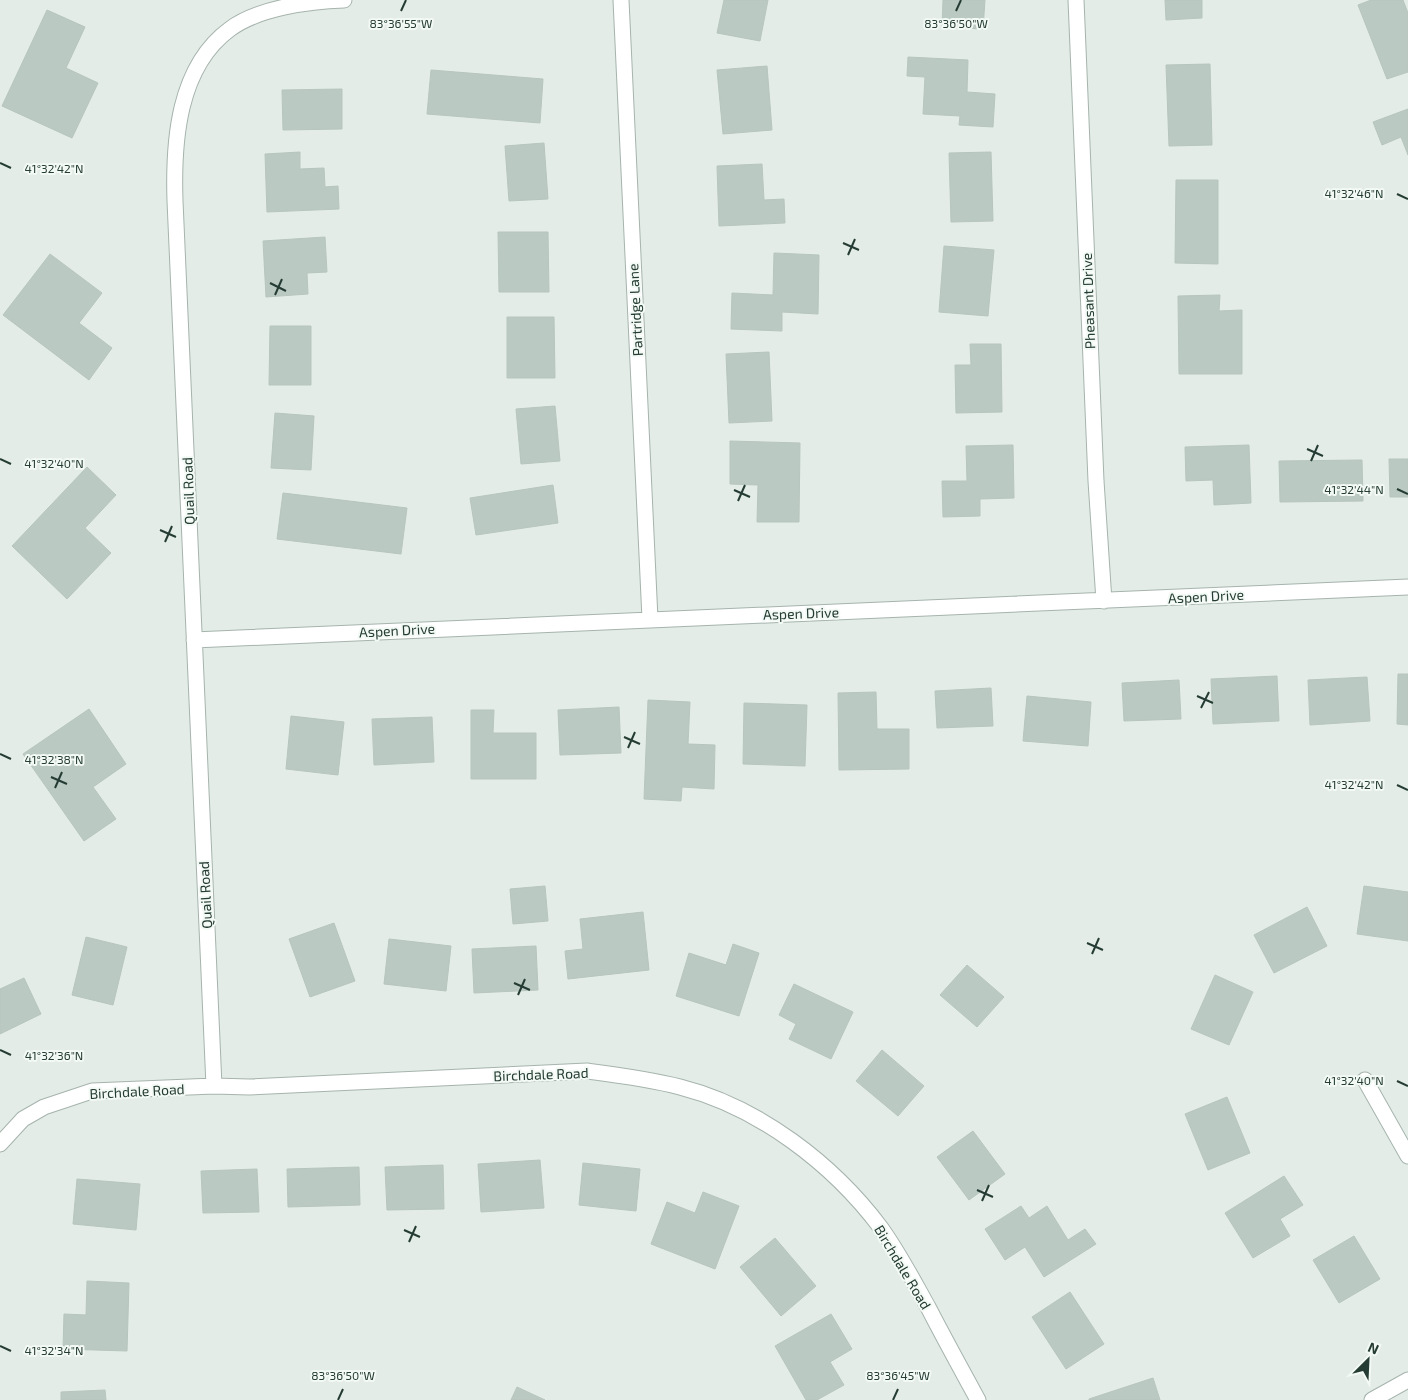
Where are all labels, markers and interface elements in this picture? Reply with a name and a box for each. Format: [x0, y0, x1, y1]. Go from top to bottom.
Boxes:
text: 83°36'55"W [370, 16, 432, 30]
text: 83°36'50"W [924, 16, 988, 30]
text: 41°32'42"N [24, 161, 84, 175]
text: 41°32'46"N [1324, 186, 1384, 200]
street label: Pheasant Drive [1078, 253, 1098, 349]
street label: Partridge Lane [624, 263, 646, 357]
text: 41°32'40"N [24, 456, 84, 470]
street label: Quail Road [178, 457, 198, 525]
text: 41°32'44"N [1324, 482, 1384, 496]
street label: Aspen Drive [1168, 586, 1244, 606]
street label: Aspen Drive [763, 603, 839, 623]
street label: Aspen Drive [359, 620, 435, 640]
text: 41°32'38"N [24, 752, 84, 766]
text: 41°32'42"N [1324, 777, 1384, 791]
street label: Quail Road [195, 861, 215, 929]
text: 41°32'36"N [25, 1048, 83, 1062]
street label: Birchdale Road [493, 1064, 589, 1084]
text: 41°32'40"N [1324, 1073, 1384, 1087]
street label: Birchdale Road [89, 1080, 185, 1102]
street label: Birchdale Road [871, 1222, 935, 1312]
north arrow [1343, 1335, 1393, 1385]
text: N [1365, 1338, 1382, 1357]
text: 41°32'34"N [24, 1343, 84, 1357]
text: 83°36'50"W [311, 1368, 375, 1382]
text: 83°36'45"W [866, 1368, 930, 1382]

